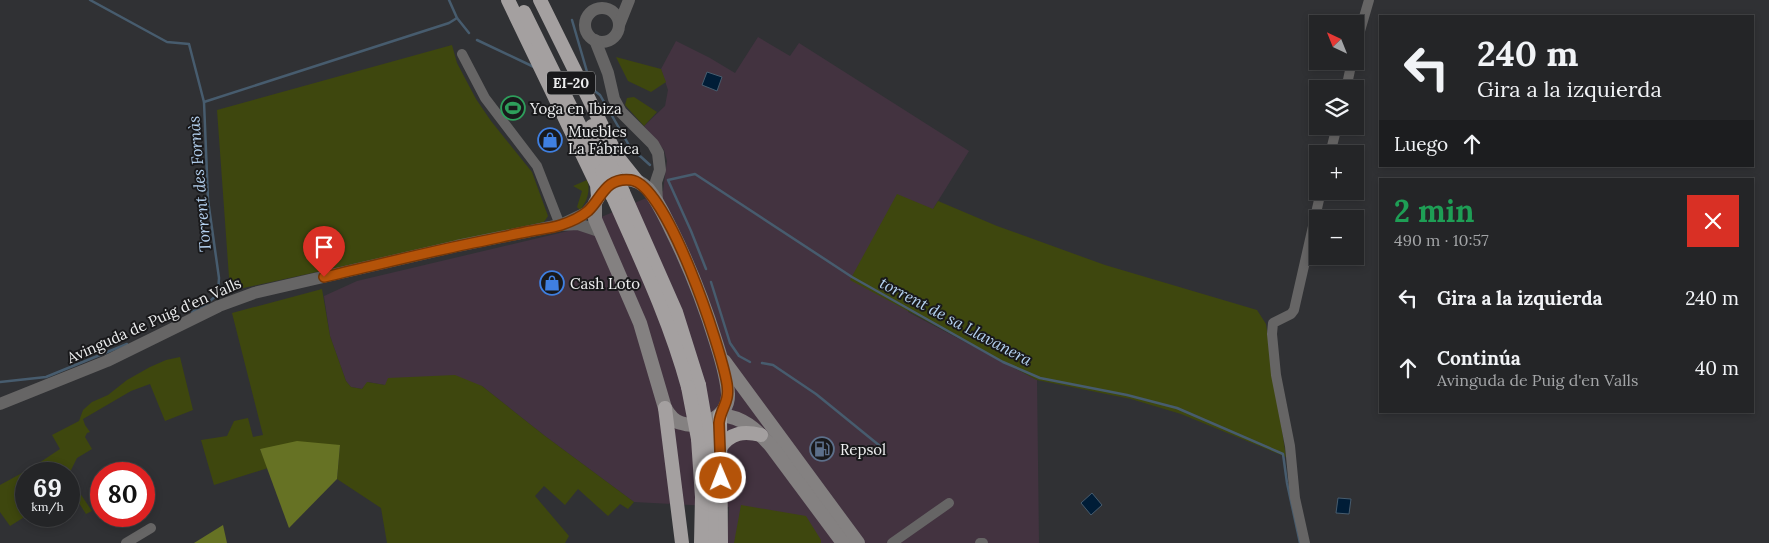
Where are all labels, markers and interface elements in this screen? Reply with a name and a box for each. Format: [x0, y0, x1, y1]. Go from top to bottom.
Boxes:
north arrow [1309, 15, 1364, 70]
map controls [1309, 15, 1364, 265]
text: 240 m [1477, 31, 1578, 76]
icon: left [1394, 35, 1459, 100]
road number: EI-20 [547, 72, 595, 95]
text: Gira a la izquierda [1477, 75, 1662, 103]
button: layers [1309, 80, 1364, 135]
sports icon: Yoga en Ibiza [500, 95, 526, 121]
place label: Yoga en Ibiza [529, 99, 622, 118]
water label: Torrent des Fornàs [183, 115, 215, 253]
place label: Muebles La Fábrica [568, 122, 639, 158]
shop icon: Muebles La Fábrica [537, 127, 563, 153]
icon: ahead [1458, 130, 1486, 158]
text: Luego [1394, 132, 1448, 156]
button: + [1309, 145, 1364, 200]
text: 2 min [1394, 192, 1474, 230]
button: close [1687, 195, 1739, 247]
button: − [1309, 210, 1364, 265]
pin [303, 226, 345, 277]
text: 490 m · 10:57 [1394, 230, 1489, 250]
icon: arrive [310, 233, 338, 261]
shop icon: Cash Loto [539, 270, 565, 296]
water label: torrent de sa Llavanera [876, 272, 1036, 370]
street label: Avinguda de Puig d'en Valls [63, 273, 244, 367]
place label: Cash Loto [570, 274, 640, 293]
icon: left [1394, 284, 1422, 312]
text: Gira a la izquierda [1437, 286, 1603, 310]
text: 240 m [1685, 286, 1739, 310]
text: Continúa [1437, 346, 1521, 370]
icon: ahead [1394, 354, 1422, 382]
text: 40 m [1695, 356, 1739, 380]
text: Avinguda de Puig d'en Valls [1437, 370, 1638, 390]
fuel station icon: Repsol [809, 436, 835, 462]
place label: Repsol [840, 440, 886, 459]
position arrow [694, 451, 746, 503]
speed limit sign: 80 [90, 462, 155, 527]
text: 69 [33, 472, 62, 504]
text: km/h [31, 499, 64, 514]

